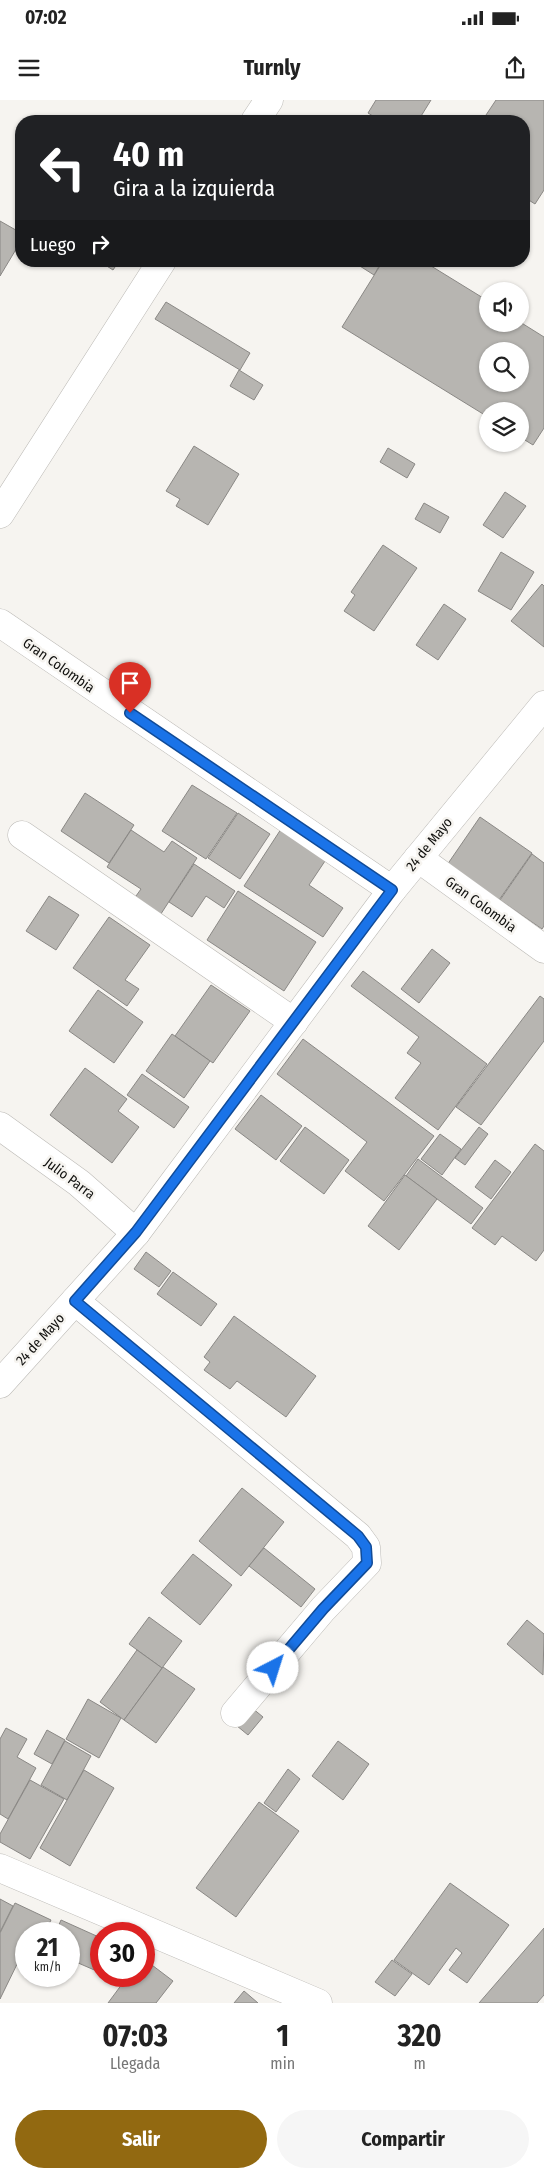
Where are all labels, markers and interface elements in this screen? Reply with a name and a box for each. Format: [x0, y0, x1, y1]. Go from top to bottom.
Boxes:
text: 07:02 [25, 6, 66, 29]
icon: menu [15, 54, 43, 82]
text: Turnly [243, 54, 301, 81]
icon: share [501, 54, 529, 82]
text: 40 m [113, 133, 184, 175]
icon: left [30, 135, 95, 200]
text: Gira a la izquierda [113, 175, 275, 202]
icon: right [86, 230, 114, 258]
text: Luego [30, 233, 76, 256]
map controls [479, 282, 529, 452]
button: sound [479, 282, 529, 332]
button: search [479, 342, 529, 392]
button: layers [479, 402, 529, 452]
street label: Gran Colombia [20, 634, 98, 696]
pin [109, 662, 151, 713]
icon: arrive [116, 669, 144, 697]
street label: 24 de Mayo [403, 814, 456, 874]
street label: Gran Colombia [442, 873, 520, 936]
street label: Julio Parra [41, 1154, 98, 1203]
street label: 24 de Mayo [13, 1310, 68, 1369]
position arrow [246, 1641, 298, 1693]
speed limit sign: 30 [90, 1922, 155, 1987]
text: 21 [37, 1933, 58, 1963]
text: km/h [34, 1960, 61, 1974]
text: 07:03 [102, 2018, 168, 2054]
text: 1 [276, 2018, 289, 2054]
text: 320 [397, 2018, 442, 2054]
text: Llegada [110, 2054, 160, 2073]
text: min [270, 2054, 295, 2073]
text: m [413, 2054, 426, 2073]
button: Salir [15, 2110, 267, 2168]
button: Compartir [277, 2110, 529, 2168]

